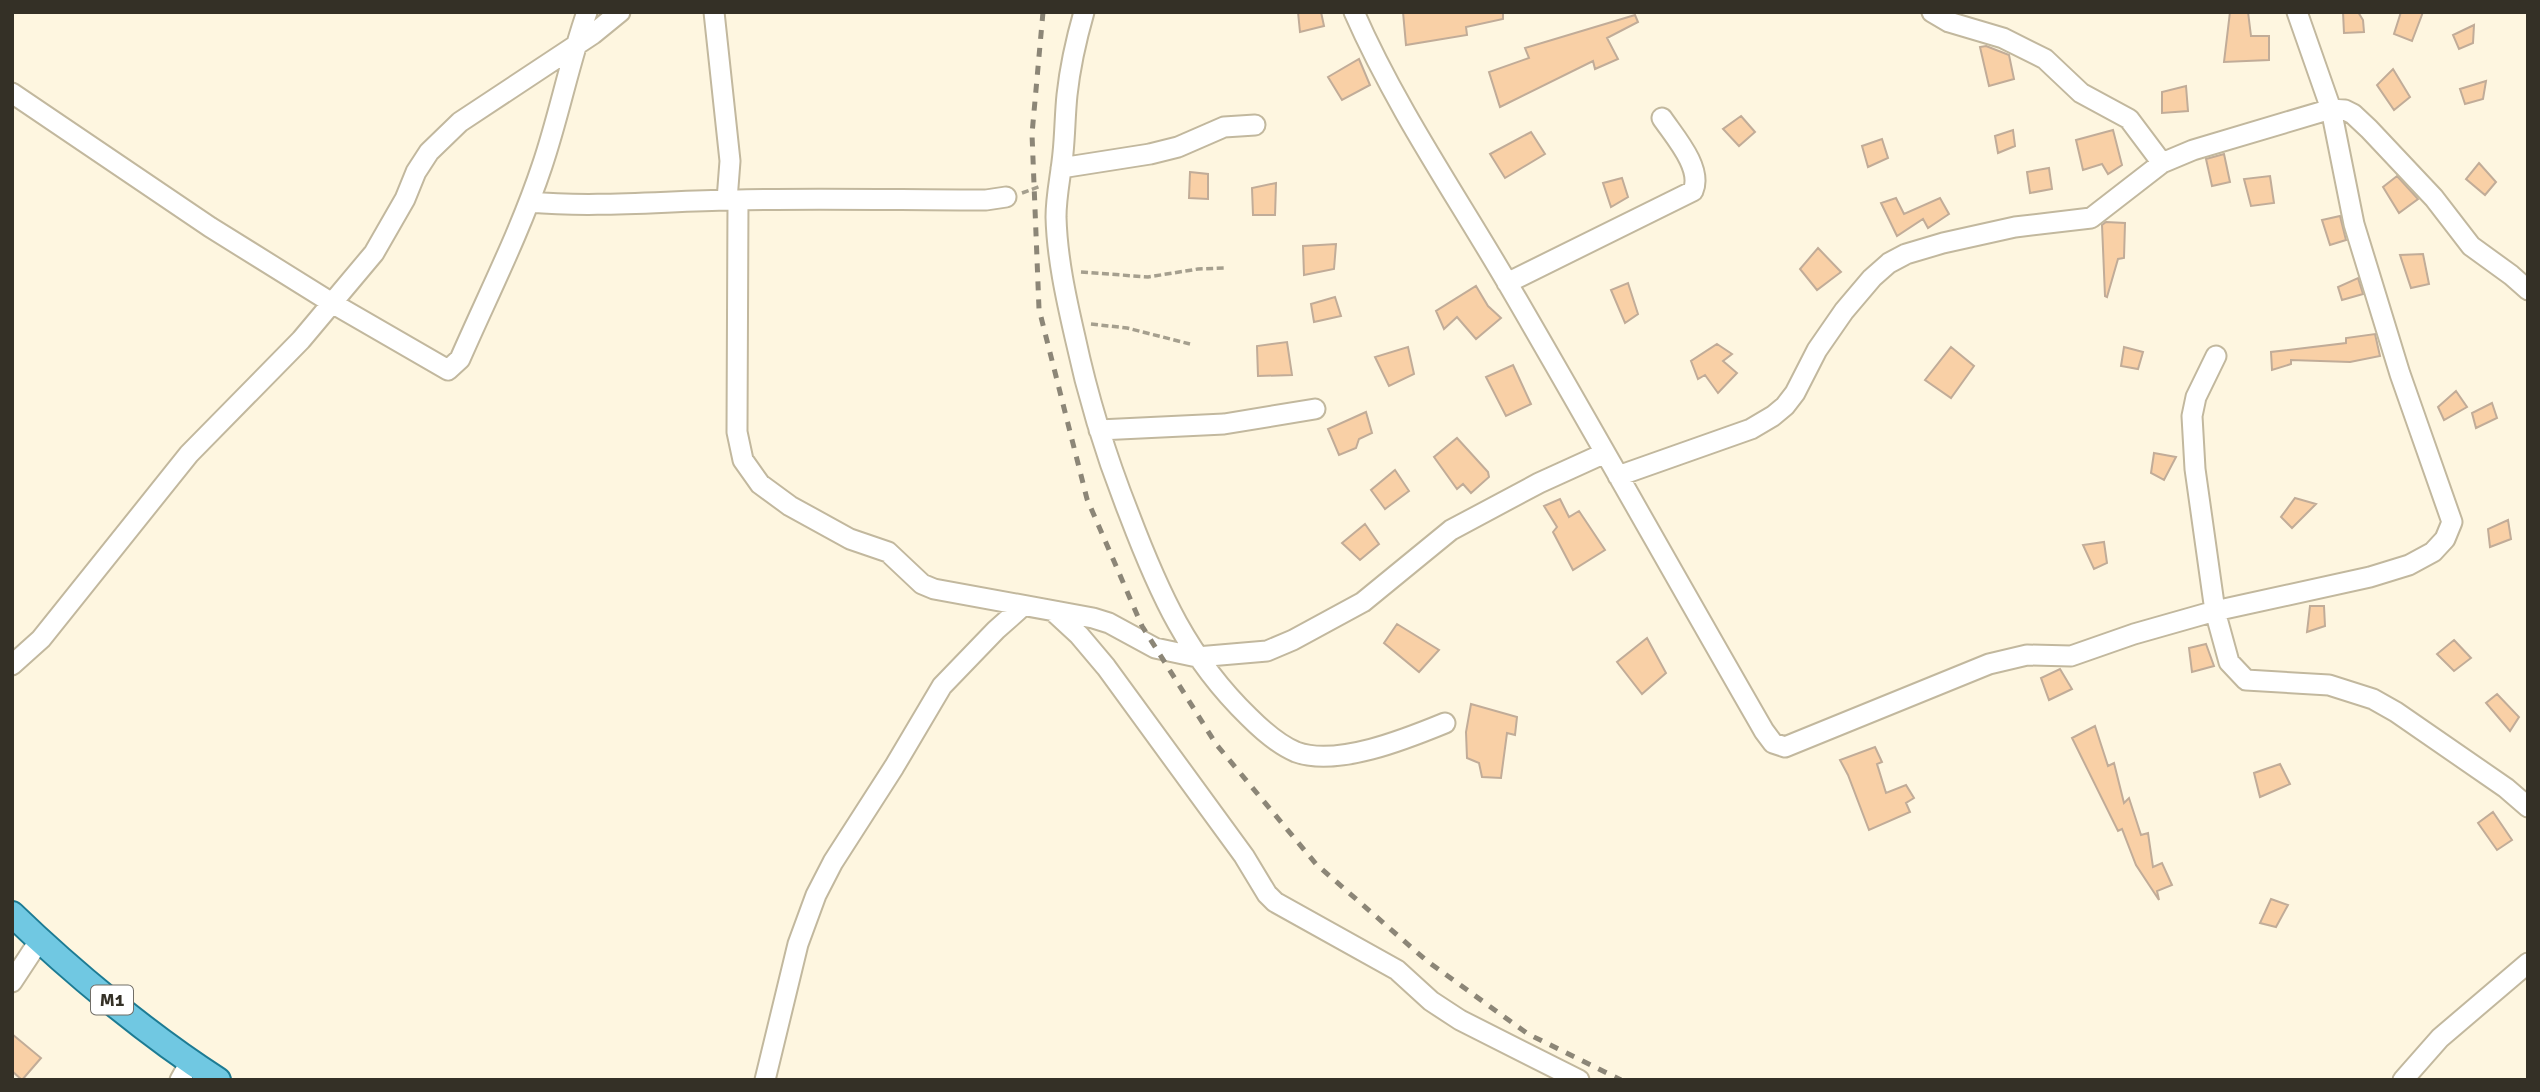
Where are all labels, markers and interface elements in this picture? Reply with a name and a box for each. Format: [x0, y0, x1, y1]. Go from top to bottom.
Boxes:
road number: M1 [91, 986, 133, 1015]

